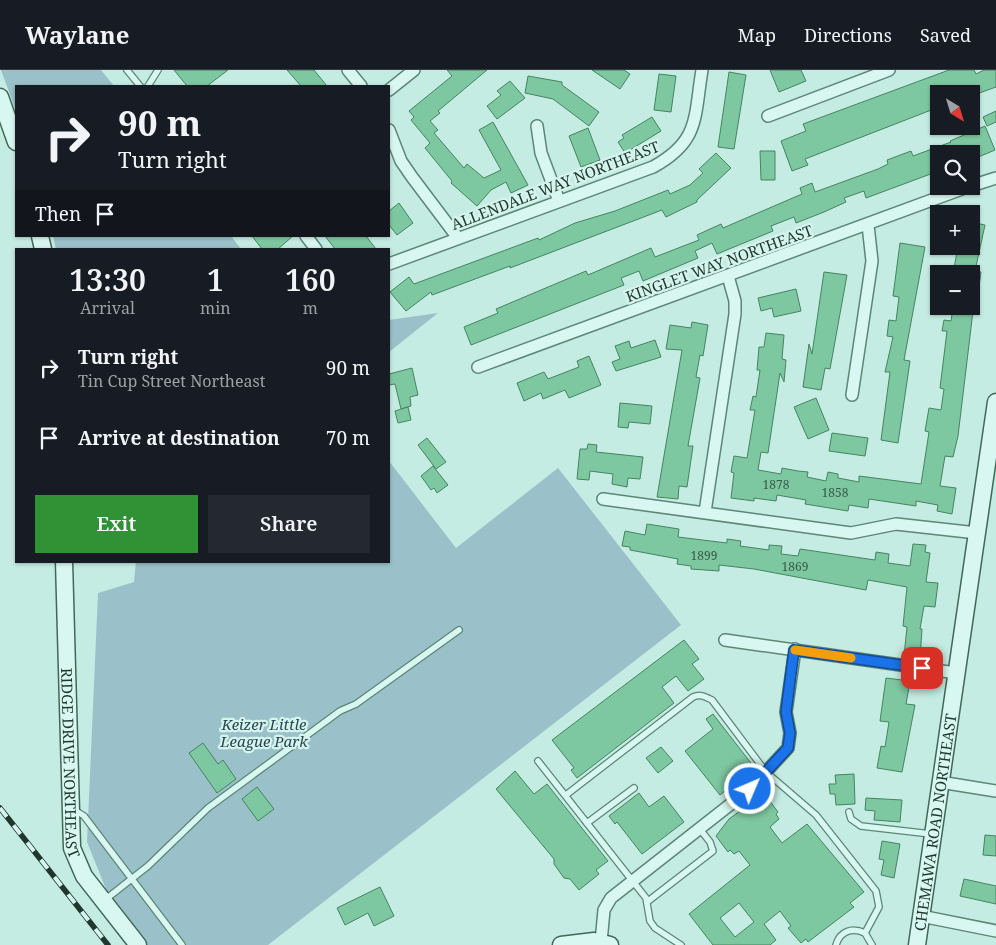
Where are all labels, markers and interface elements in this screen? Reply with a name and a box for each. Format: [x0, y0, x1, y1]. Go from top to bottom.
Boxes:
text: Waylane [25, 18, 129, 51]
text: Map [738, 23, 776, 47]
text: Directions [804, 23, 892, 47]
text: Saved [920, 23, 971, 47]
north arrow [930, 85, 980, 135]
map controls [930, 85, 980, 315]
text: 90 m [118, 99, 201, 146]
icon: right [35, 105, 100, 170]
street label: ALLENDALE WAY NORTHEAST [448, 136, 662, 234]
text: Turn right [118, 144, 227, 174]
button: search [930, 145, 980, 195]
icon: arrive [91, 200, 119, 228]
text: Then [35, 201, 81, 227]
button: + [930, 205, 980, 255]
street label: KINGLET WAY NORTHEAST [623, 220, 815, 306]
text: 13:30 [69, 259, 146, 300]
text: 1 [207, 259, 224, 300]
text: 160 [285, 259, 336, 300]
button: − [930, 265, 980, 315]
text: Arrival [80, 297, 135, 319]
text: min [200, 297, 231, 319]
text: m [303, 297, 318, 319]
text: Turn right [78, 344, 178, 370]
icon: right [35, 354, 63, 382]
text: 90 m [326, 355, 370, 381]
text: Tin Cup Street Northeast [78, 370, 265, 392]
icon: arrive [35, 424, 63, 452]
text: Arrive at destination [78, 425, 280, 451]
text: 70 m [326, 425, 370, 451]
house number: 1878 [763, 476, 790, 493]
house number: 1858 [822, 484, 849, 501]
button: Exit [35, 495, 198, 553]
button: Share [208, 495, 370, 553]
house number: 1899 [691, 547, 717, 564]
house number: 1869 [782, 558, 808, 575]
pin [901, 647, 943, 689]
icon: arrive [908, 654, 936, 682]
street label: RIDGE DRIVE NORTHEAST [57, 668, 85, 861]
street label: CHEMAWA ROAD NORTHEAST [909, 712, 961, 932]
park label: Keizer Little League Park [219, 714, 308, 751]
position arrow [723, 762, 775, 814]

